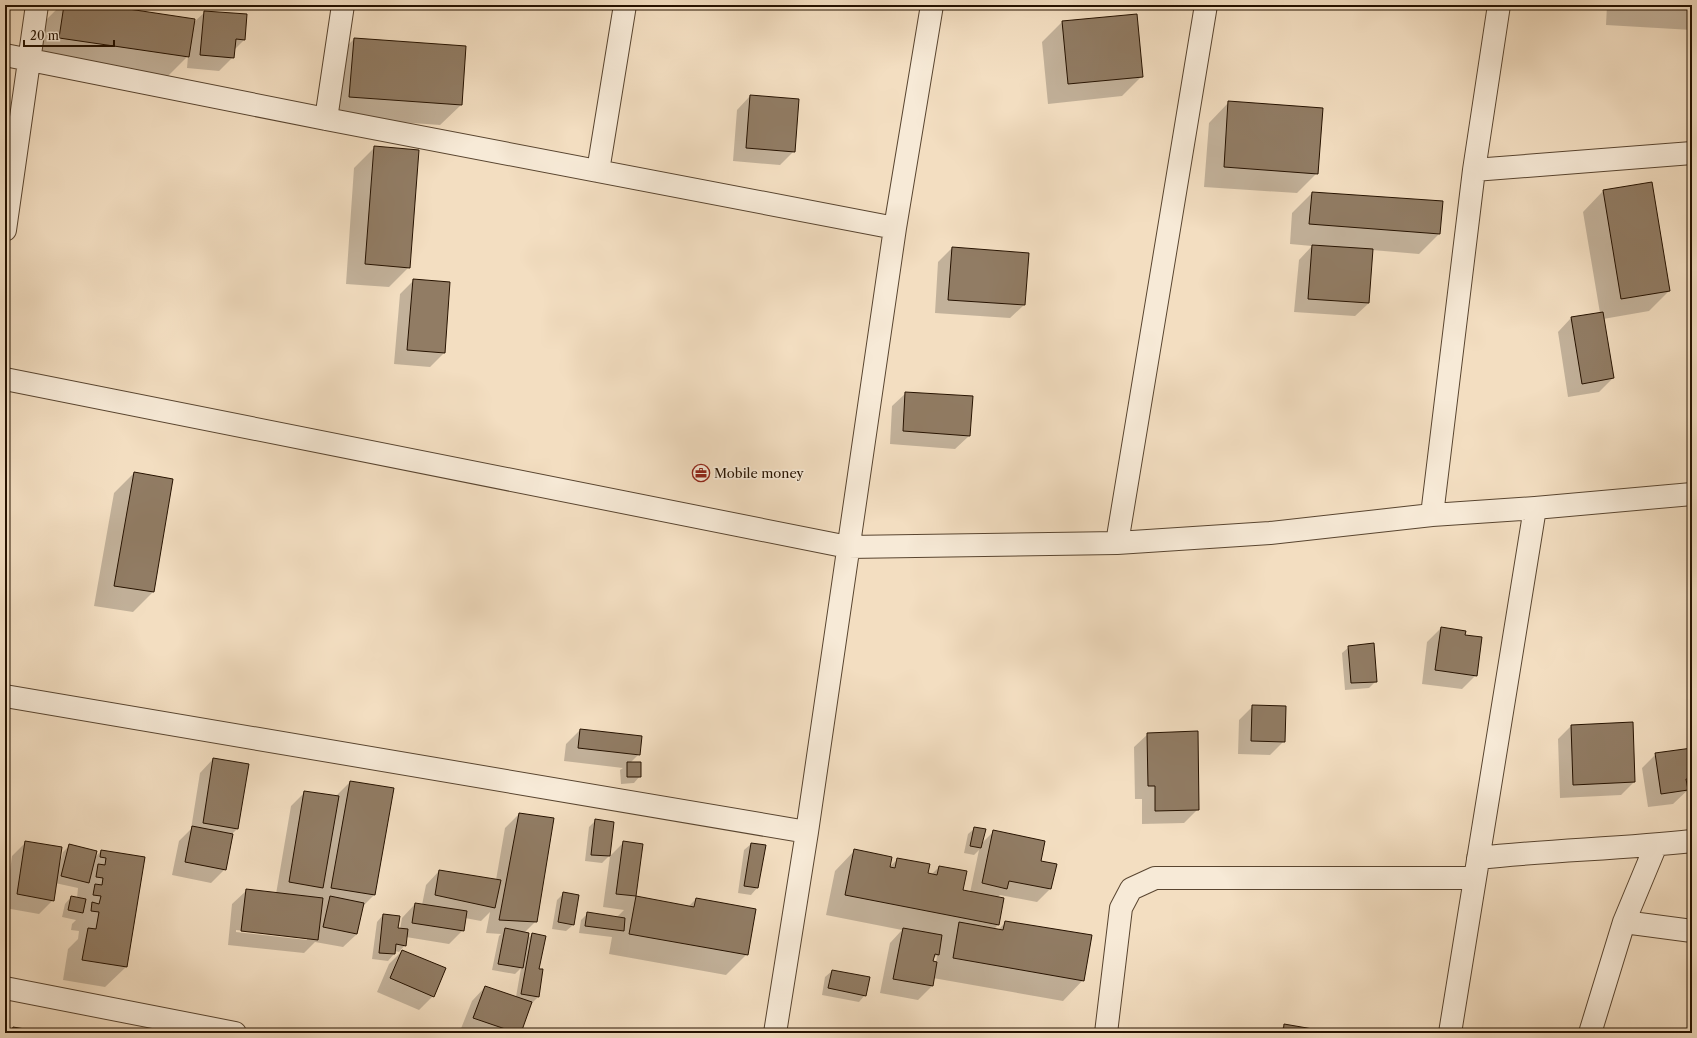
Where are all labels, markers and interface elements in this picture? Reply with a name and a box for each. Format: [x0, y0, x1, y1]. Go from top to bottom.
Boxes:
scale bar [24, 22, 114, 48]
text: 20 m [30, 28, 59, 43]
office icon: Mobile money [691, 463, 711, 483]
place label: Mobile money [714, 465, 804, 481]

